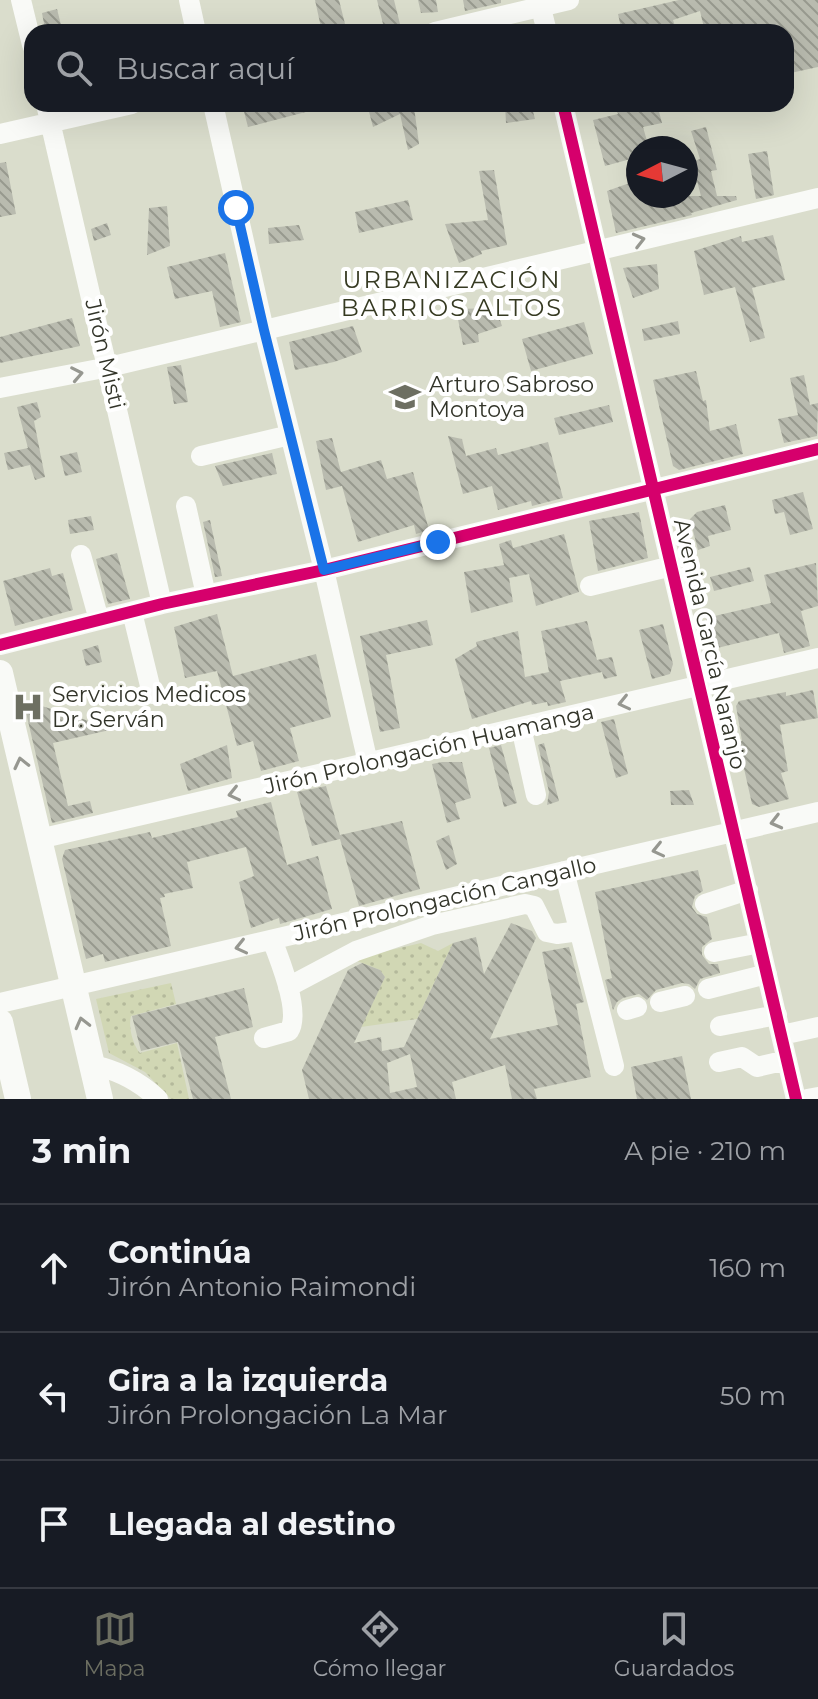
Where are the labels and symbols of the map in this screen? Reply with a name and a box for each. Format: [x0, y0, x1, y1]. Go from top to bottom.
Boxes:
north arrow [626, 136, 698, 208]
route start [218, 190, 254, 226]
one-way arrow [632, 232, 646, 249]
district label: URBANIZACIÓN BARRIOS ALTOS [341, 265, 563, 322]
street label: Jirón Misti [79, 295, 131, 412]
one-way arrow [70, 366, 83, 383]
place label: Arturo Sabroso Montoya [429, 371, 594, 423]
school or university icon: Arturo Sabroso Montoya [388, 380, 422, 414]
street label: Avenida García Naranjo [668, 516, 752, 772]
route end [420, 524, 456, 560]
place label: Servicios Medicos Dr. Serván [52, 681, 246, 733]
hospital icon: Servicios Medicos Dr. Serván [11, 690, 45, 724]
one-way arrow [617, 694, 631, 711]
street label: Jirón Prolongación Huamanga [260, 698, 597, 800]
one-way arrow [13, 756, 30, 770]
one-way arrow [228, 785, 241, 802]
one-way arrow [770, 813, 783, 830]
one-way arrow [652, 840, 665, 857]
street label: Jirón Prolongación Cangallo [290, 851, 599, 947]
one-way arrow [235, 938, 249, 955]
one-way arrow [74, 1017, 91, 1031]

